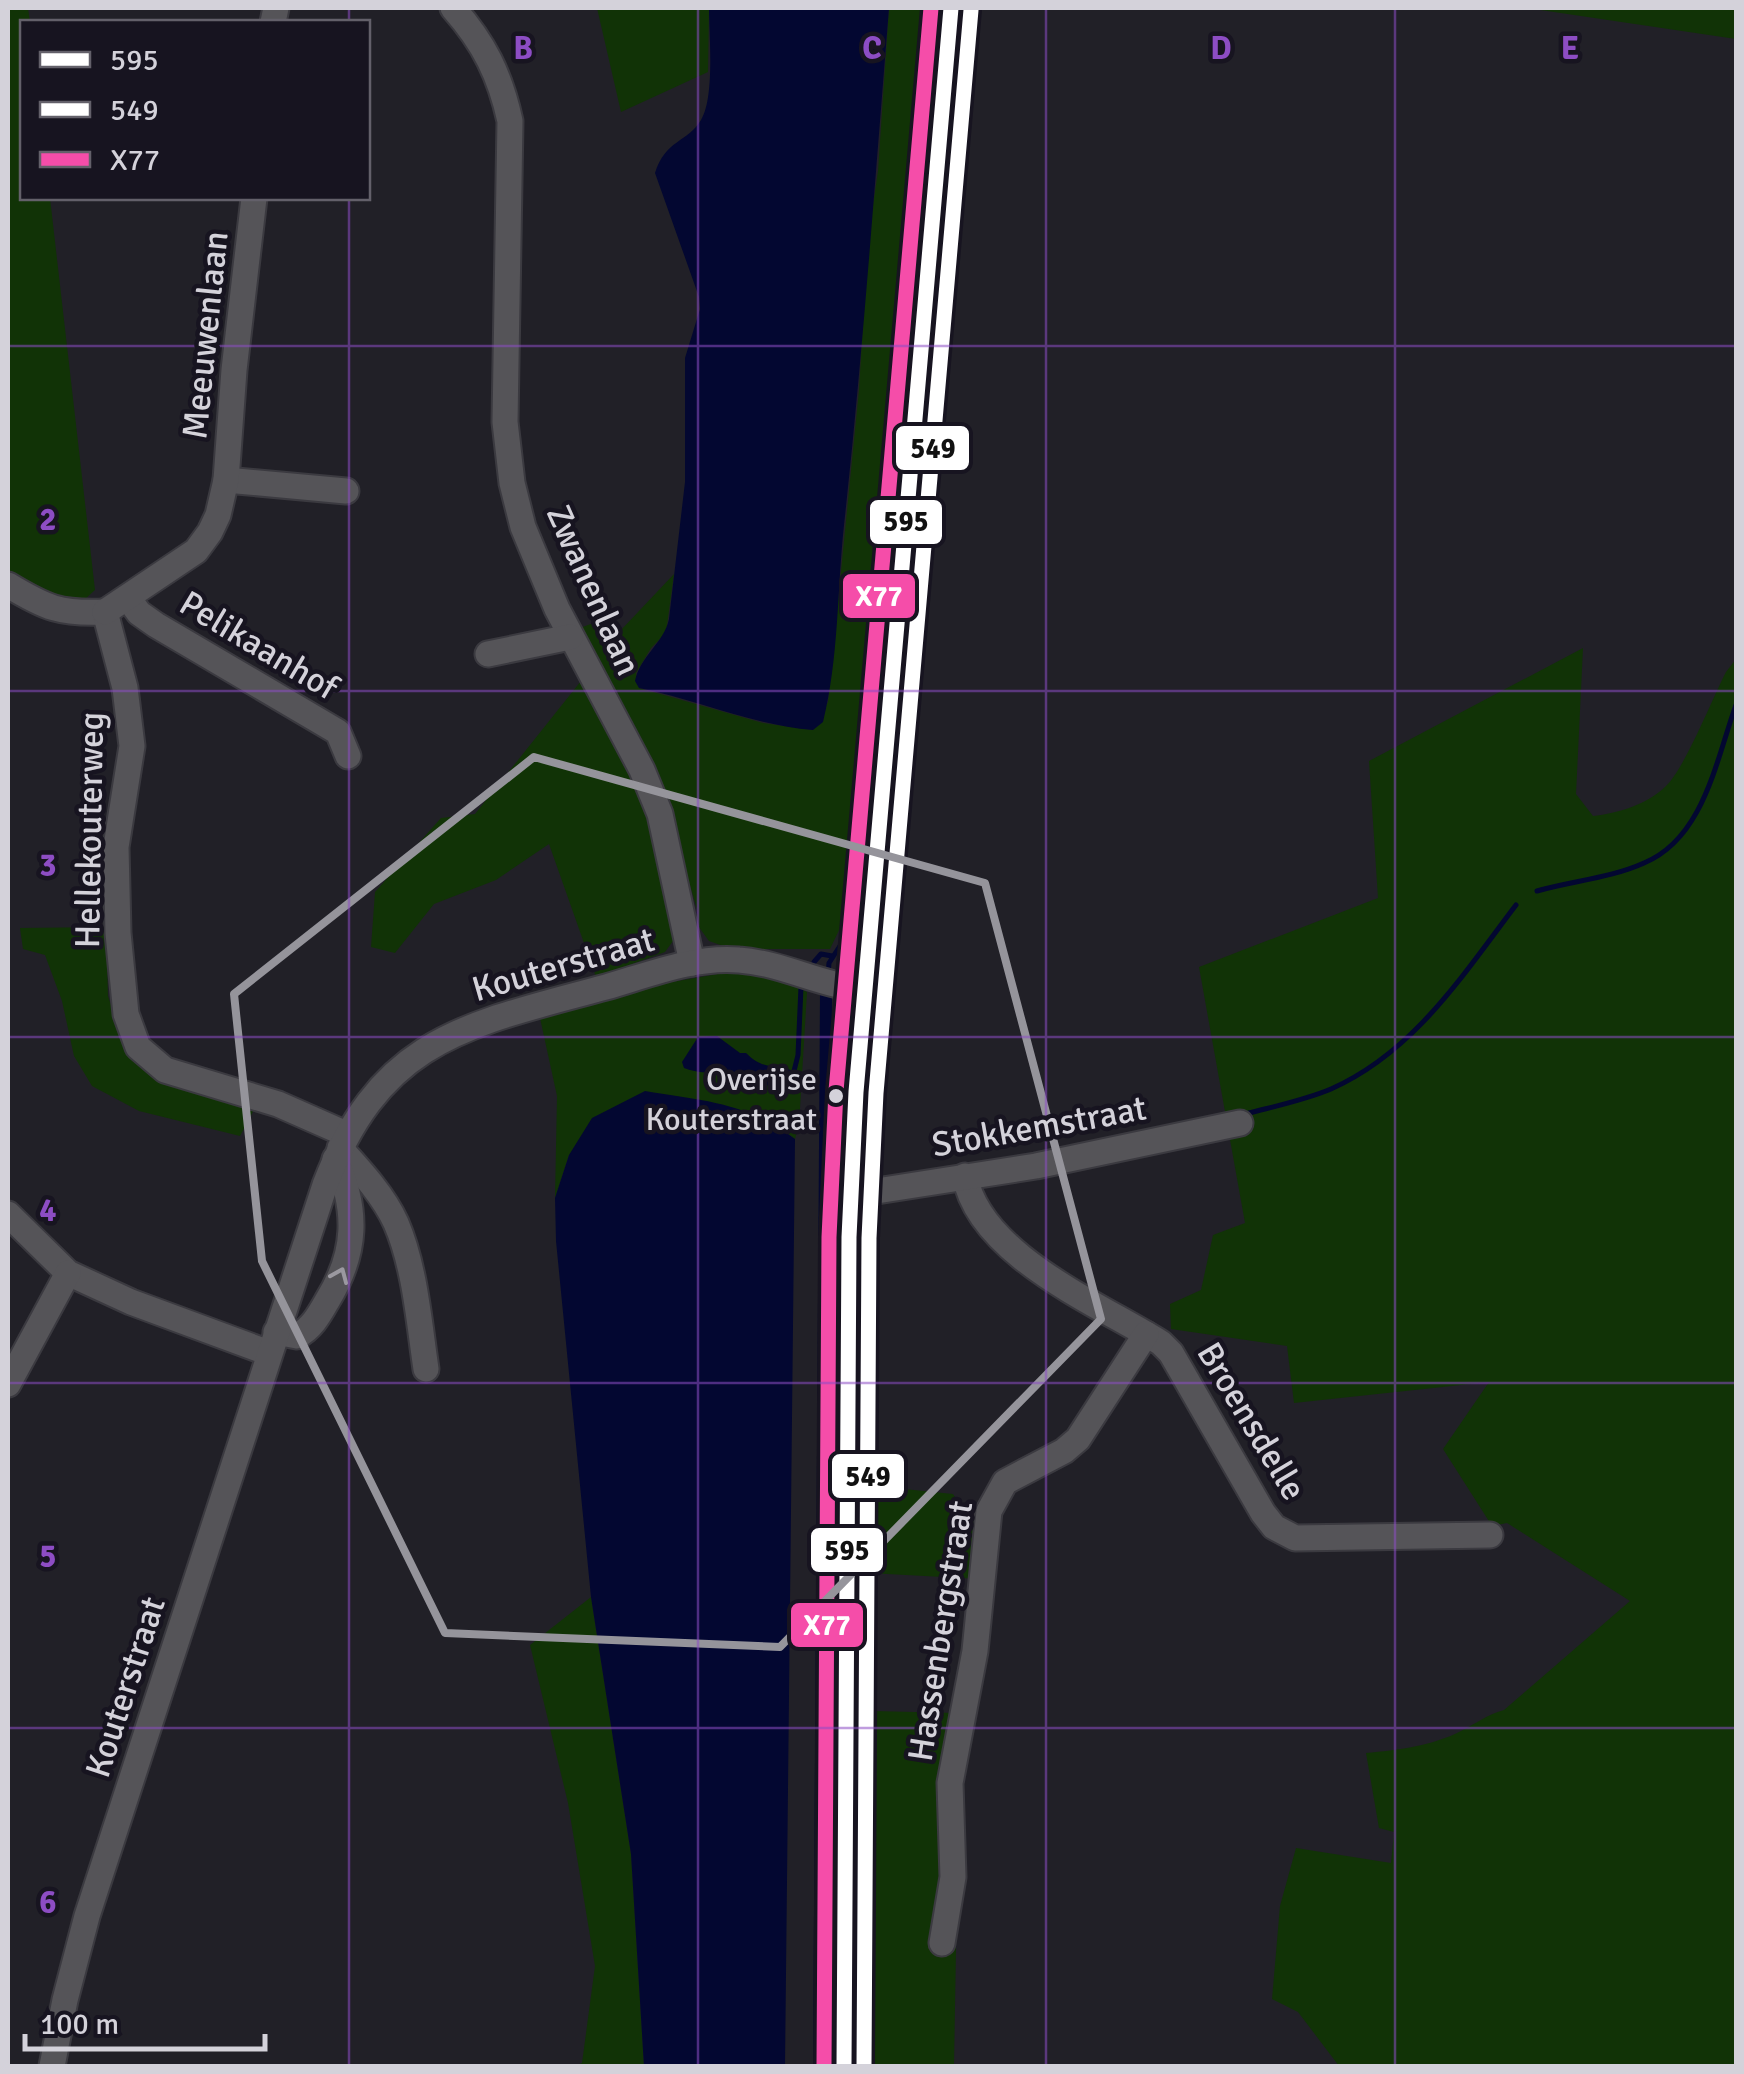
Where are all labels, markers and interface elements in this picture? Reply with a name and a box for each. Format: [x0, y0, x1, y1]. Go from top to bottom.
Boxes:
legend [20, 20, 370, 200]
text: B [513, 29, 533, 68]
text: C [862, 29, 882, 68]
text: D [1210, 29, 1232, 68]
text: E [1561, 29, 1579, 68]
text: 595 [110, 42, 159, 79]
text: 549 [110, 92, 159, 129]
text: X77 [110, 142, 160, 179]
street label: Meeuwenlaan [173, 229, 238, 441]
line badge: 549 [894, 424, 971, 472]
text: 549 [910, 432, 956, 466]
street label: Zwanenlaan [537, 498, 650, 682]
line badge: 595 [868, 498, 944, 546]
text: 2 [39, 500, 57, 539]
text: 595 [883, 505, 929, 539]
line badge: X77 [841, 572, 917, 620]
text: X77 [855, 580, 903, 614]
street label: Pelikaanhof [172, 581, 348, 711]
street label: Hellekouterweg [66, 711, 113, 949]
text: 3 [39, 846, 57, 885]
street label: Kouterstraat [467, 918, 659, 1011]
place label: Overijse Kouterstraat [646, 1060, 817, 1139]
marker: Overijse Kouterstraat [826, 1086, 846, 1106]
street label: Stokkemstraat [929, 1086, 1150, 1167]
text: 4 [39, 1191, 57, 1230]
one-way arrow [328, 1267, 348, 1285]
street label: Broensdelle [1188, 1335, 1315, 1508]
line badge: 549 [830, 1452, 906, 1500]
text: 549 [845, 1460, 891, 1494]
street label: Hassenbergstraat [899, 1498, 982, 1764]
line badge: 595 [809, 1526, 885, 1574]
text: 595 [824, 1534, 870, 1568]
text: 5 [39, 1537, 57, 1576]
street label: Kouterstraat [76, 1591, 175, 1783]
line badge: X77 [789, 1601, 865, 1649]
text: X77 [803, 1609, 851, 1643]
text: 6 [39, 1883, 57, 1922]
scale bar [25, 1989, 265, 2051]
text: 100 m [40, 2006, 119, 2043]

